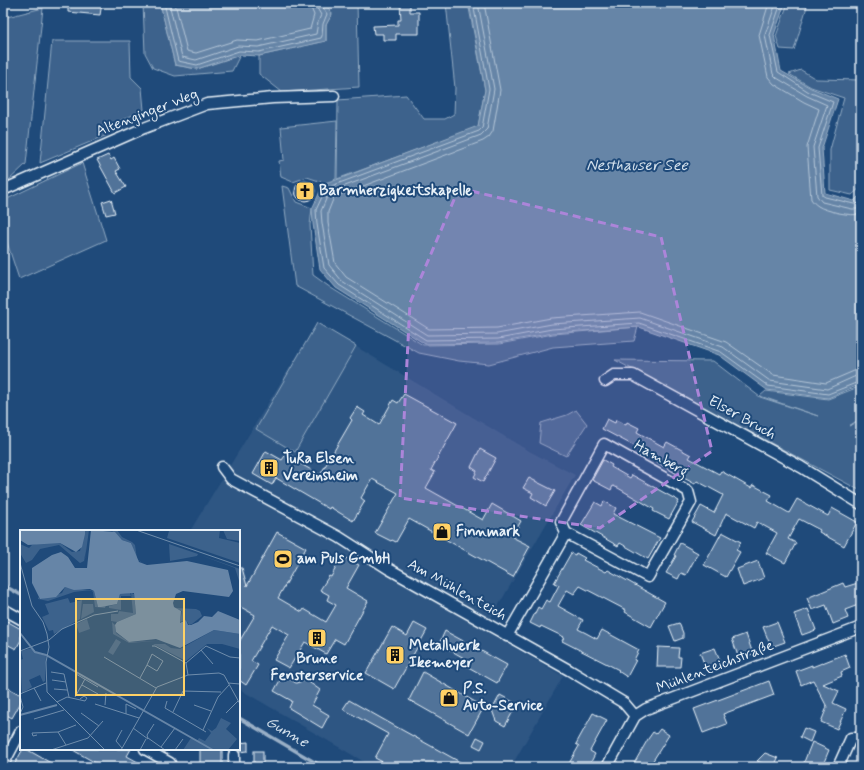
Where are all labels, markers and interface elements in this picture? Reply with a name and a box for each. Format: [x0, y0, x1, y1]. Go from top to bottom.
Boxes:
street label: Altenginger Weg [93, 84, 201, 143]
water label: Nesthauser See [586, 155, 689, 176]
church icon: Barmherzigkeitskapelle [294, 180, 316, 202]
place label: Barmherzigkeitskapelle [319, 181, 472, 202]
street label: Elser Bruch [705, 391, 780, 445]
street label: Hamberg [630, 436, 692, 483]
place label: TuRa Elsen Vereinsheim [283, 449, 358, 486]
building icon: TuRa Elsen Vereinsheim [258, 457, 280, 479]
shop icon: Finnmark [431, 521, 453, 543]
place label: Finnmark [456, 522, 520, 542]
inset map [20, 530, 240, 750]
sports icon: am Puls GmbH [272, 548, 294, 570]
place label: am Puls GmbH [297, 549, 390, 569]
street label: Am Mühlenteich [404, 554, 510, 626]
building icon: Brune Fensterservice [306, 627, 328, 649]
street label: Mühlenteichstraße [654, 635, 776, 699]
place label: Metallwerk Ikemeyer [409, 636, 480, 673]
building icon: Metallwerk Ikemeyer [384, 644, 406, 666]
place label: Brune Fensterservice [271, 649, 364, 686]
place label: P.S. Auto-Service [463, 679, 543, 716]
shop icon: P.S. Auto-Service [438, 687, 460, 709]
water label: Gunne [262, 711, 313, 753]

